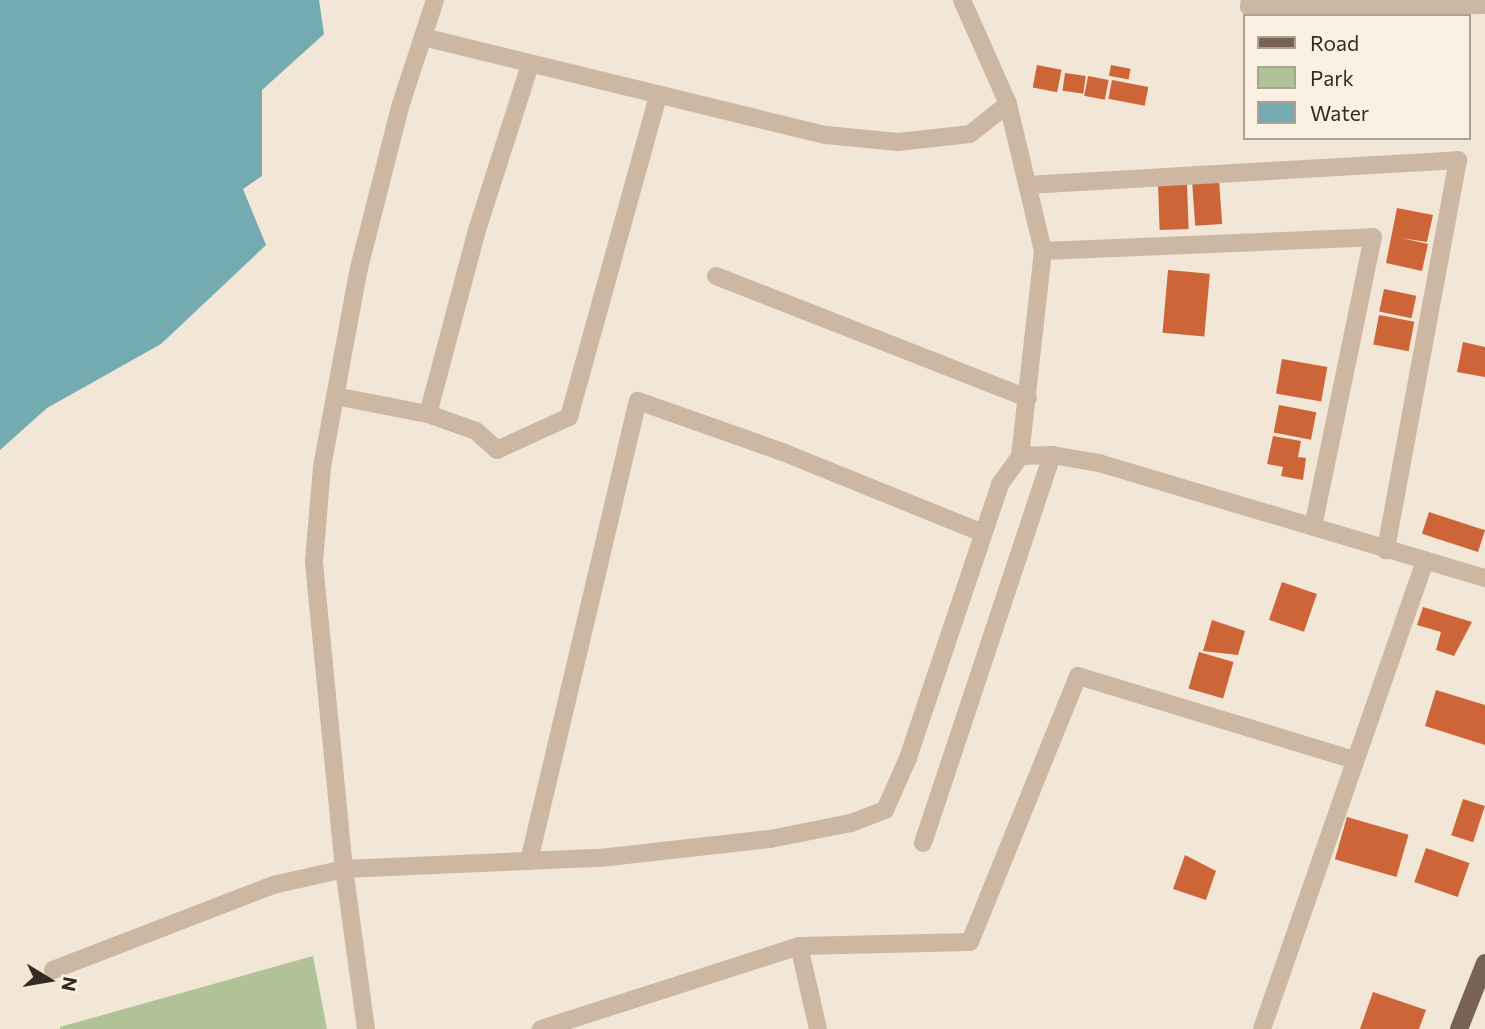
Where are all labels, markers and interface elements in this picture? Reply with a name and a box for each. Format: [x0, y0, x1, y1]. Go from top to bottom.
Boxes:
legend [1244, 14, 1471, 140]
text: Road [1310, 30, 1359, 55]
text: Park [1310, 65, 1354, 90]
text: Water [1310, 100, 1369, 125]
north arrow [14, 945, 84, 1015]
text: N [57, 975, 83, 993]

